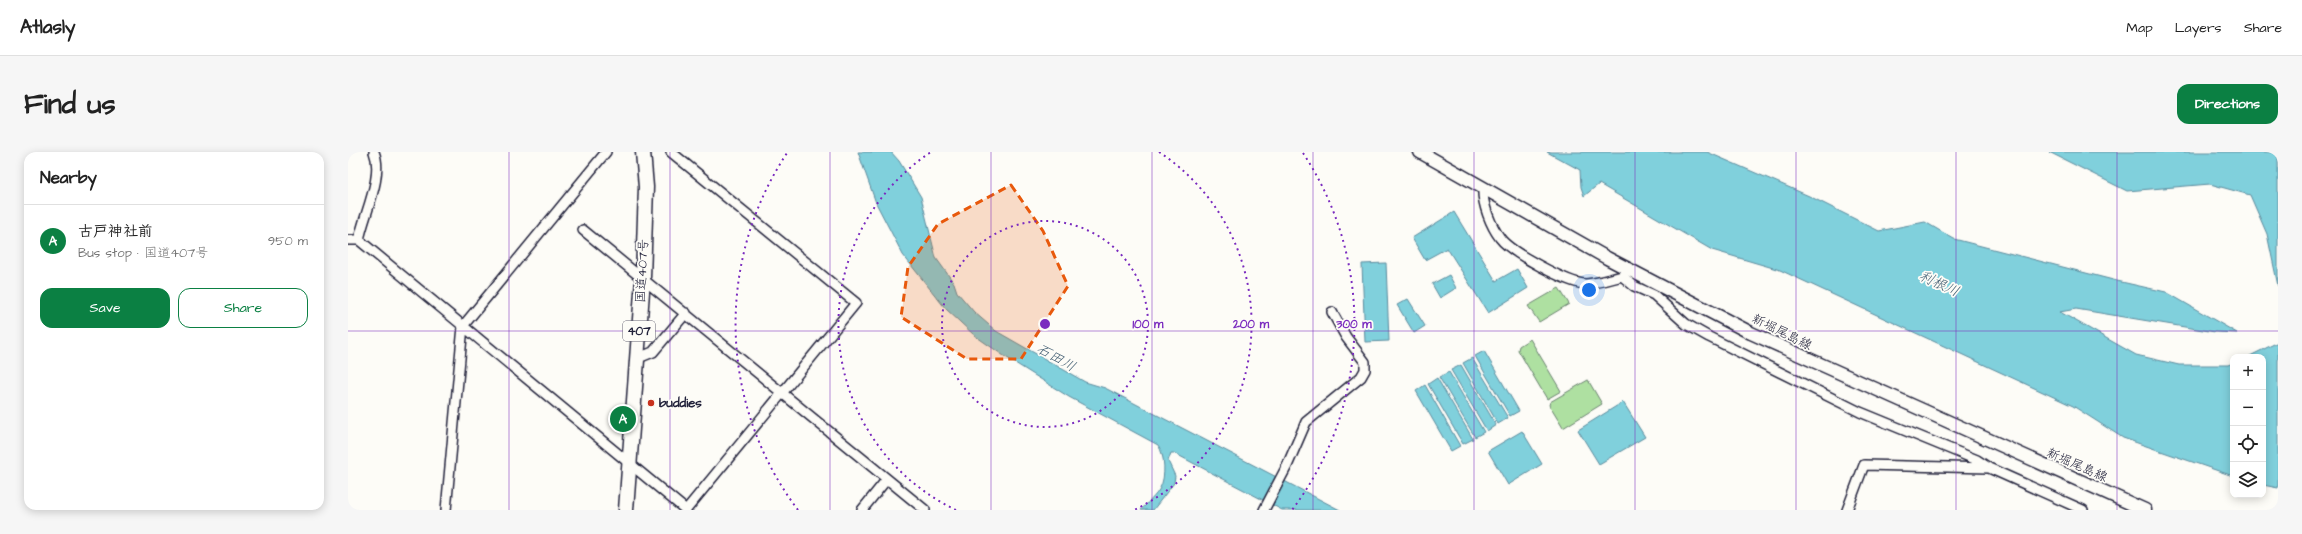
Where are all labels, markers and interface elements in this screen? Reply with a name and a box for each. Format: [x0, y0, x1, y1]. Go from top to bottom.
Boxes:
text: Atlasly [20, 14, 75, 41]
text: Map [2126, 18, 2153, 38]
text: Layers [2175, 18, 2222, 38]
text: Share [2244, 18, 2282, 38]
button: Directions [2177, 84, 2278, 124]
text: Find us [24, 85, 115, 124]
text: Nearby [40, 166, 97, 190]
text: 古戸神社前 [78, 221, 153, 242]
text: A [49, 232, 57, 250]
text: 950 m [268, 232, 308, 250]
street label: 国道407号 [631, 239, 653, 303]
text: Bus stop · 国道407号 [78, 244, 208, 262]
water label: 利根川 [1916, 266, 1962, 302]
your location [1579, 280, 1599, 300]
button: Save [40, 288, 170, 328]
button: Share [178, 288, 308, 328]
street label: 新堀尾島線 [1749, 310, 1816, 355]
text: 100 m [1133, 316, 1164, 333]
text: 200 m [1232, 316, 1270, 333]
text: 300 m [1335, 316, 1372, 333]
centre of rings [1038, 317, 1052, 331]
road number: 407 [623, 321, 655, 341]
water label: 石田川 [1033, 339, 1079, 377]
map controls [2230, 354, 2266, 498]
button: + [2230, 354, 2266, 390]
button: − [2230, 390, 2266, 426]
place label: buddies [659, 394, 702, 412]
marker: buddies [646, 398, 656, 408]
pin: A [610, 404, 636, 434]
button: locate [2230, 426, 2266, 462]
street label: 新堀尾島線 [2044, 444, 2111, 487]
button: layers [2230, 462, 2266, 498]

